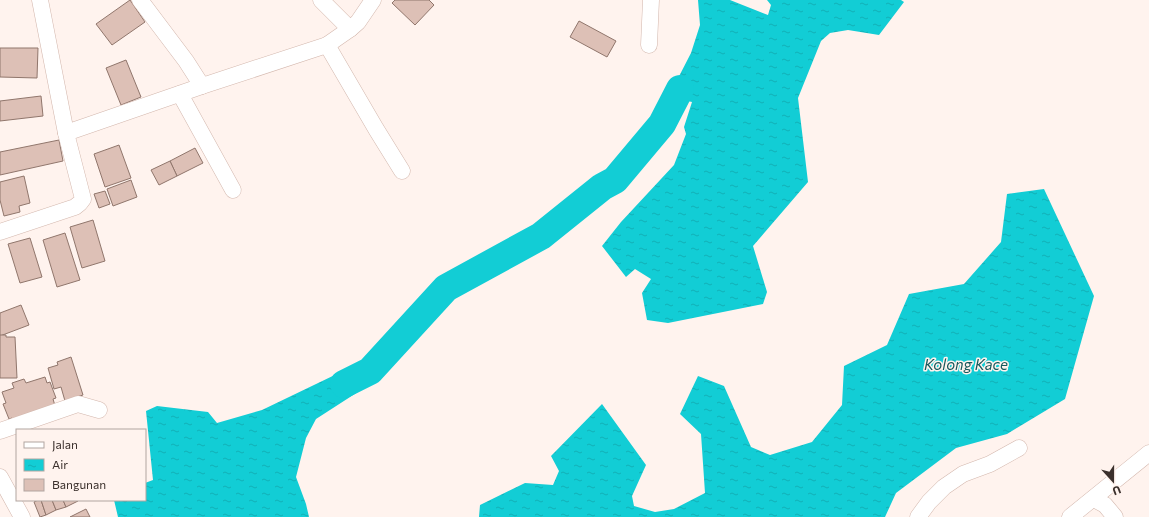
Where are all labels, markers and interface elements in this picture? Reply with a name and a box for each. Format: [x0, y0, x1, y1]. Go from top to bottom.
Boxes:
water label: Kolong Kace [924, 355, 1008, 373]
legend [16, 429, 146, 501]
text: Jalan [52, 437, 78, 452]
text: Air [52, 457, 68, 471]
north arrow [1093, 461, 1133, 501]
text: Bangunan [52, 477, 106, 491]
text: U [1111, 483, 1123, 498]

